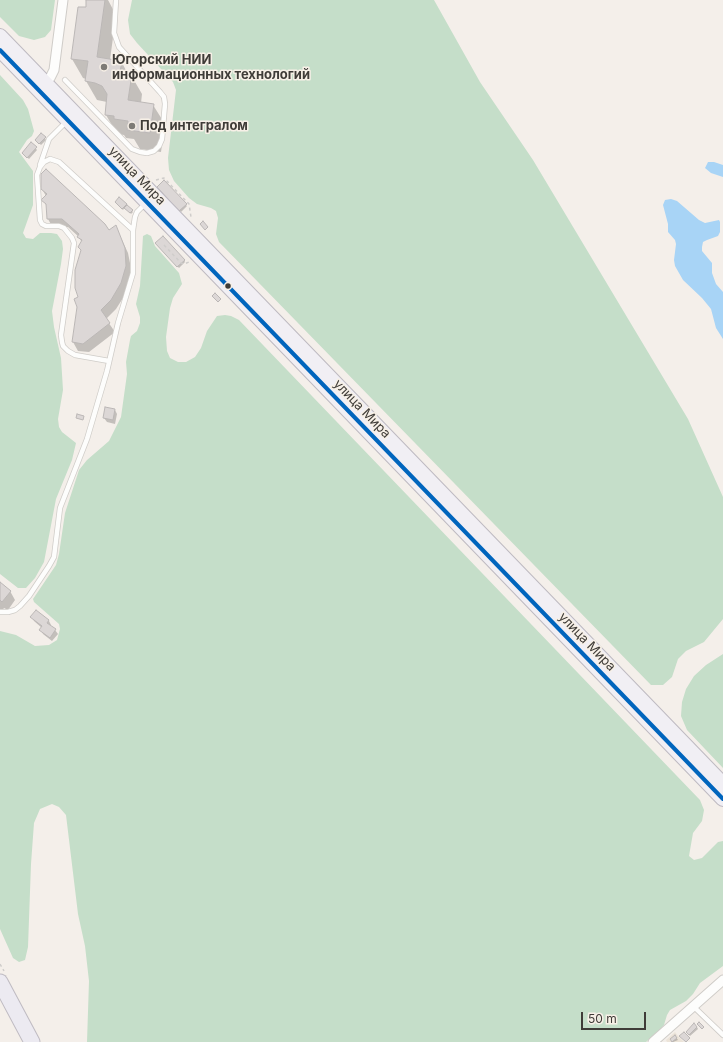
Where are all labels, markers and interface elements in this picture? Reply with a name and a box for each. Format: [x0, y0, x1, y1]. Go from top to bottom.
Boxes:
place label: Югорский НИИ информационных технологий [112, 52, 310, 83]
marker: Югорский НИИ информационных технологий [99, 62, 109, 72]
place label: Под интегралом [140, 118, 248, 134]
marker: Под интегралом [127, 121, 137, 131]
street label: улица Мира [105, 143, 169, 209]
unlabelled marker [223, 281, 233, 291]
street label: улица Мира [330, 376, 394, 442]
street label: улица Мира [555, 609, 619, 675]
scale bar [583, 1004, 648, 1030]
text: 50 m [588, 1011, 617, 1026]

